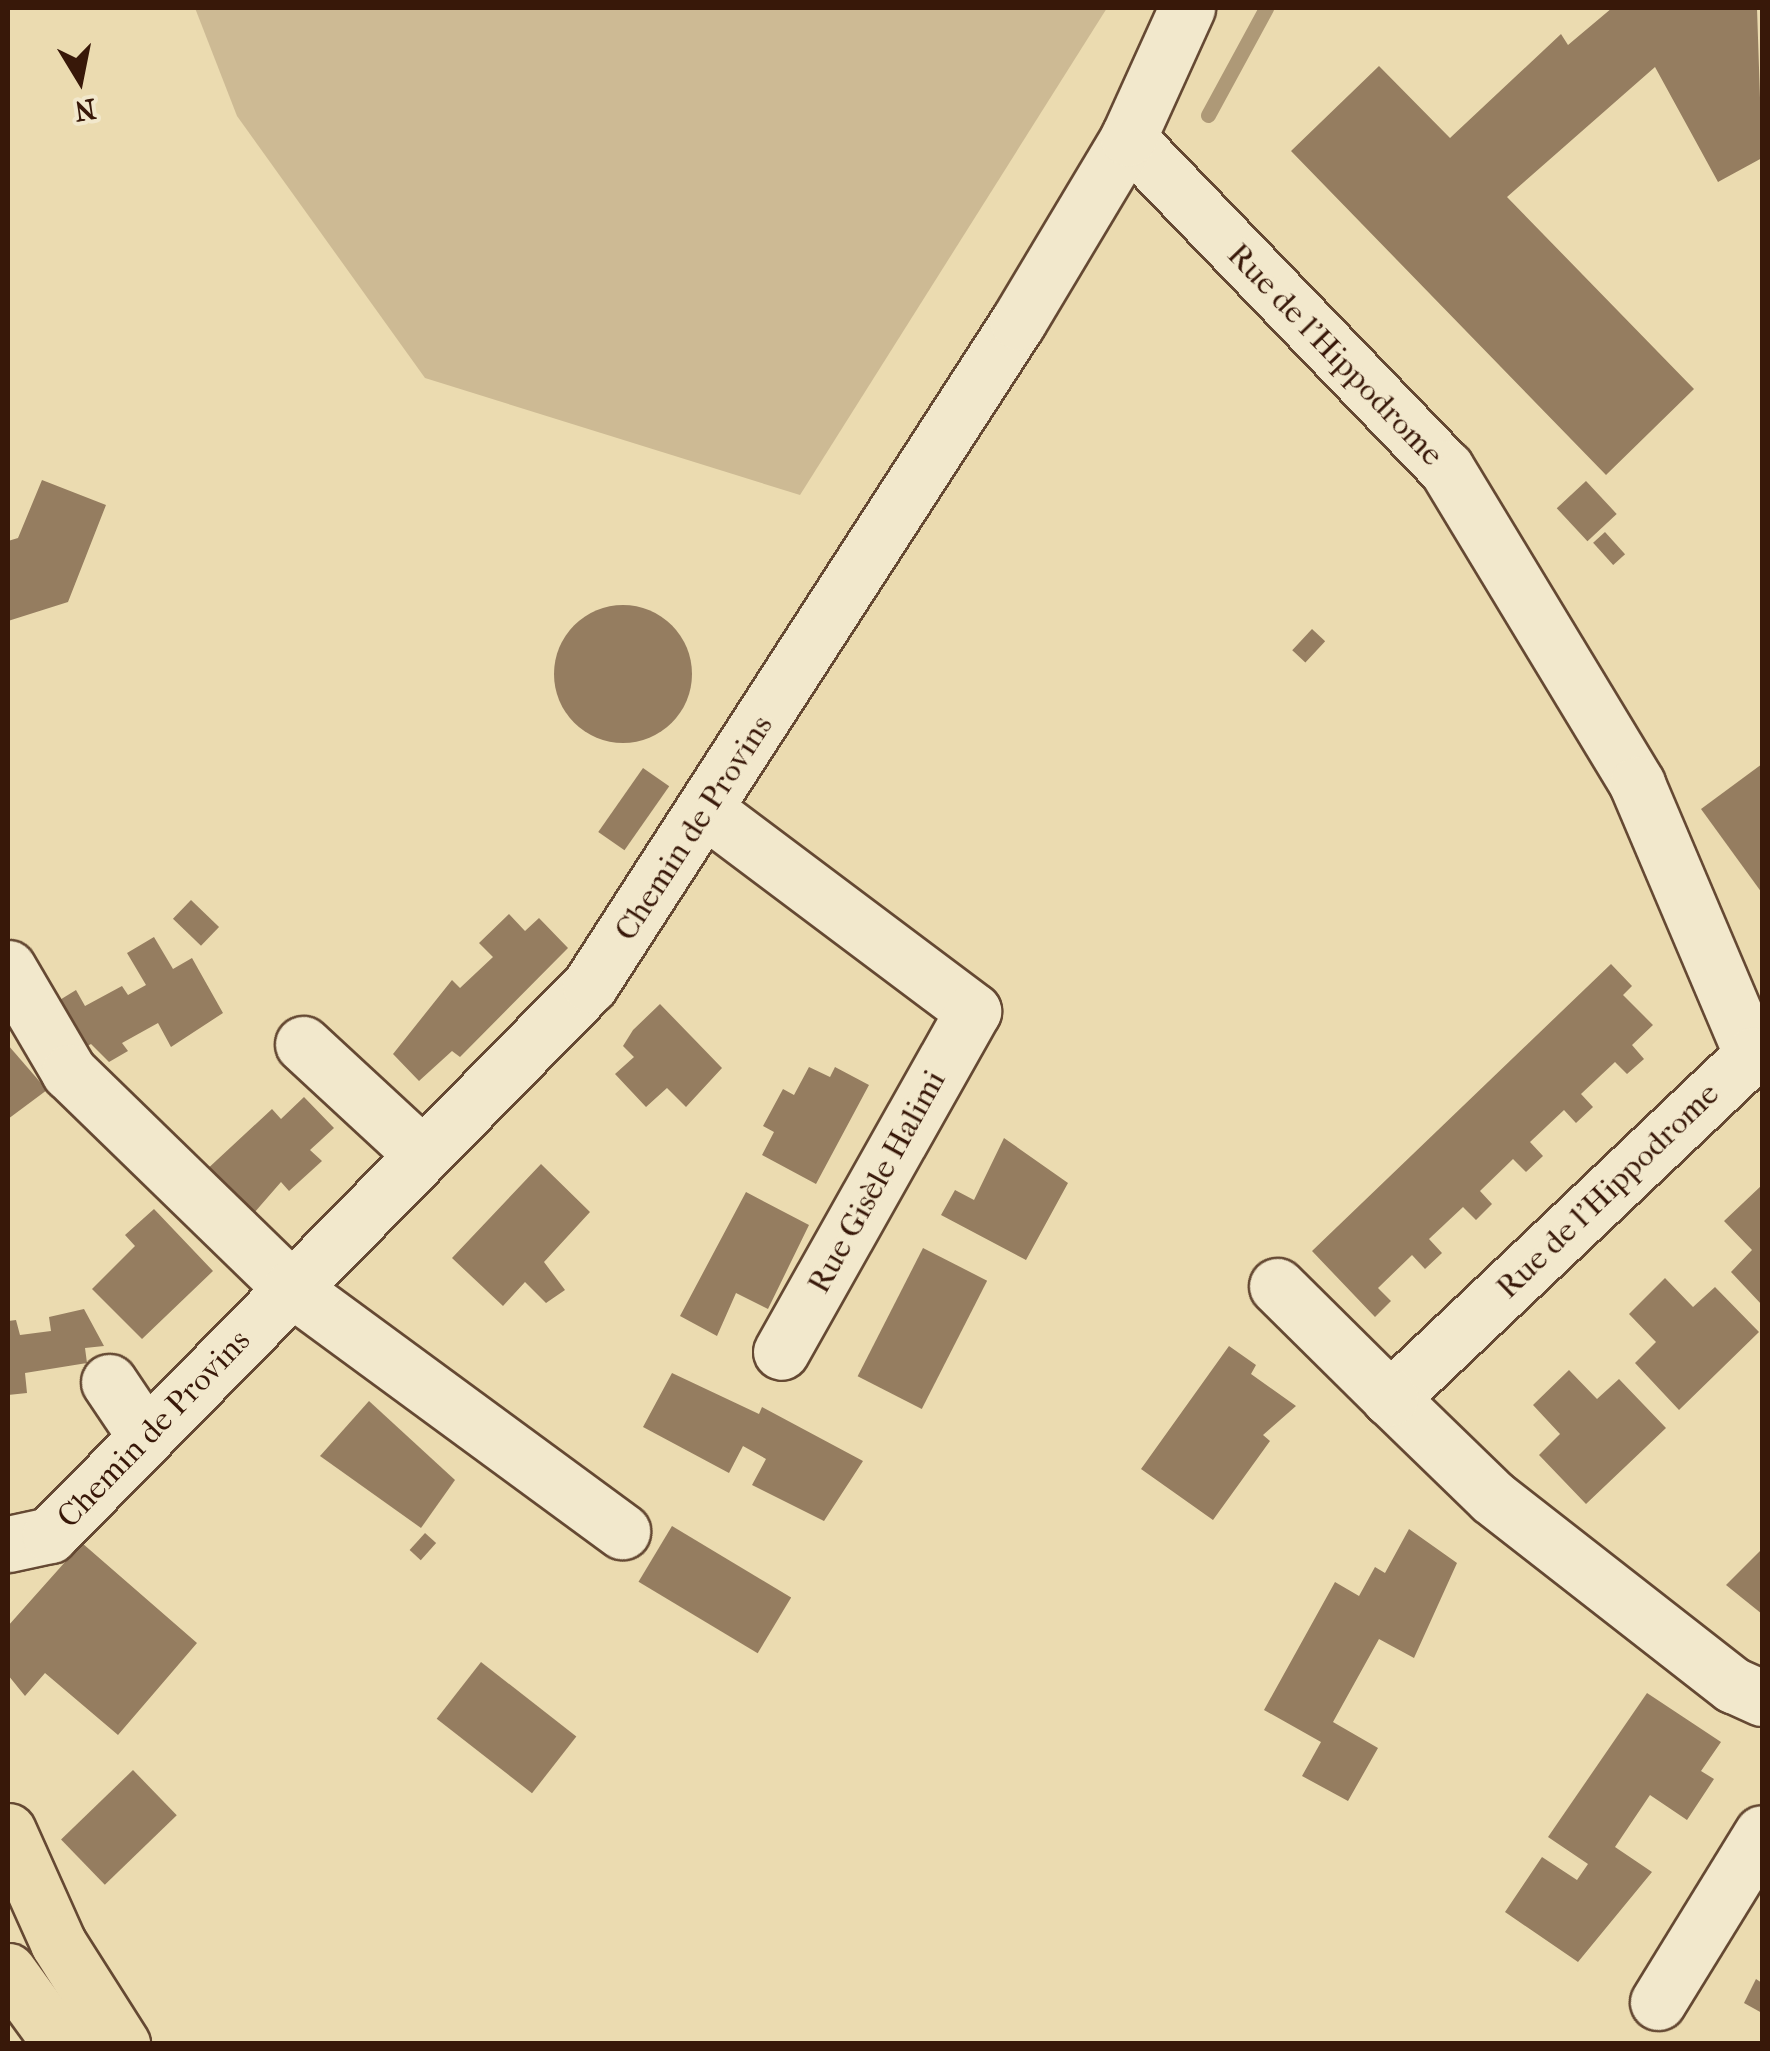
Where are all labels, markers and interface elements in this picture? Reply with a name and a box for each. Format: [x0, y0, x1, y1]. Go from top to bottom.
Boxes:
north arrow [30, 30, 130, 130]
text: N [72, 92, 99, 128]
street label: Rue de l'Hippodrome [1219, 236, 1451, 474]
street label: Chemin de Provins [607, 708, 781, 948]
street label: Rue Gisèle Halimi [800, 1064, 954, 1300]
street label: Rue de l'Hippodrome [1489, 1075, 1727, 1307]
street label: Chemin de Provins [50, 1322, 258, 1536]

